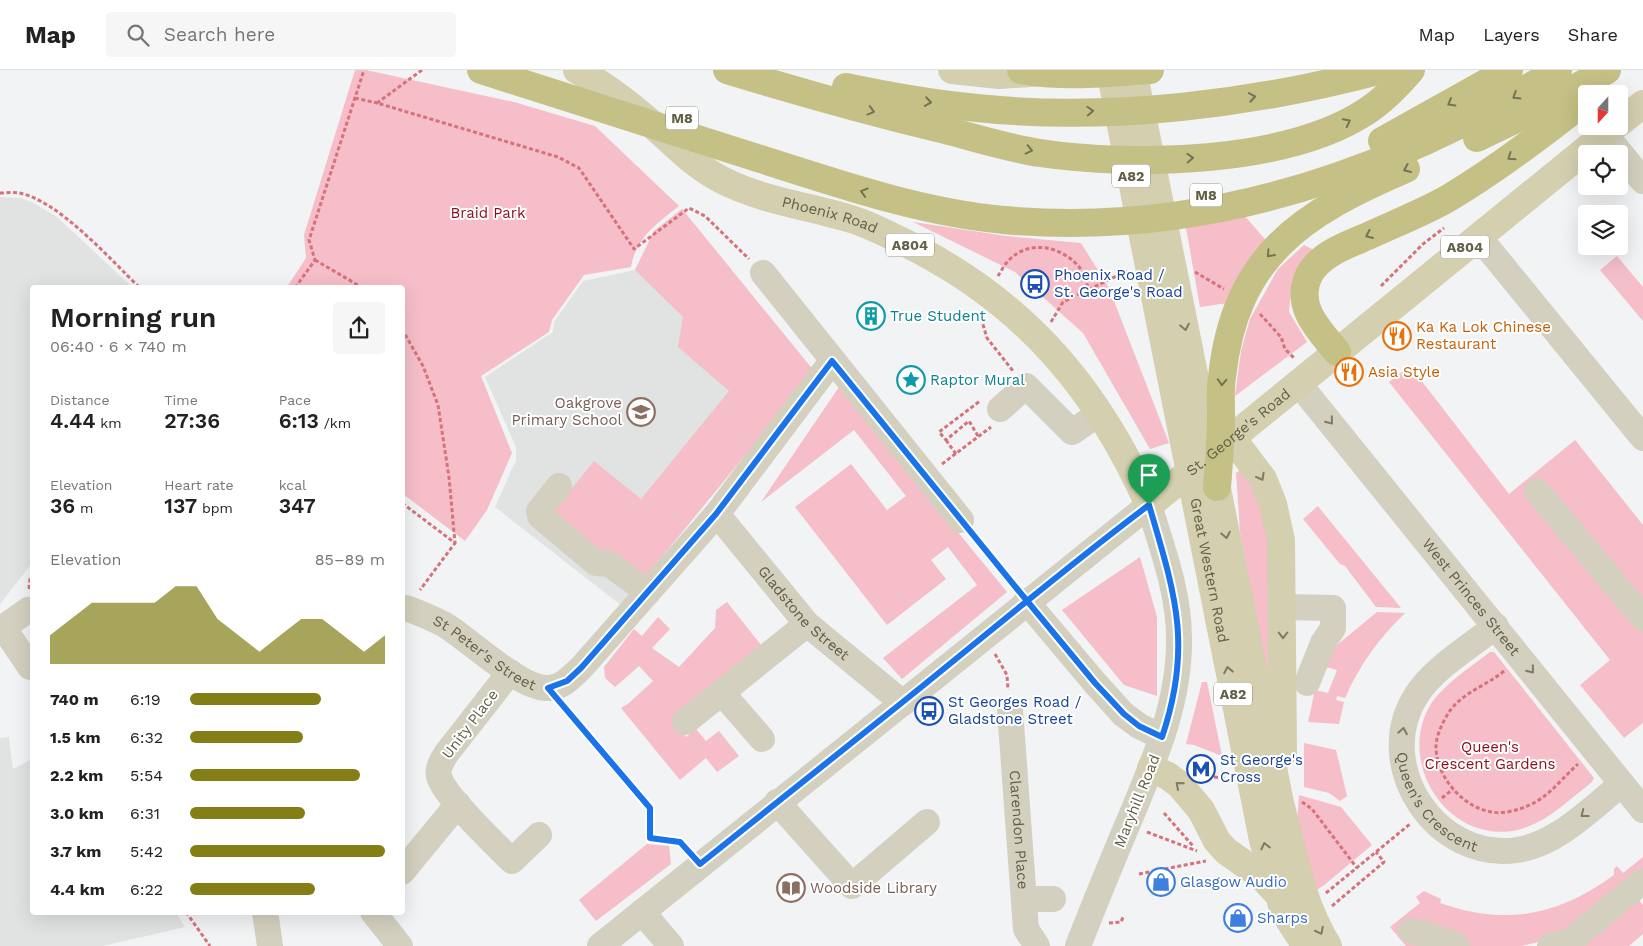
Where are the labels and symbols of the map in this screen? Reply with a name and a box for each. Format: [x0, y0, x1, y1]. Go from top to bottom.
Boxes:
north arrow [1578, 85, 1628, 135]
one-way arrow [1513, 89, 1522, 99]
one-way arrow [1247, 92, 1256, 102]
one-way arrow [924, 97, 932, 107]
one-way arrow [1448, 97, 1457, 107]
road number: M8 [666, 106, 698, 129]
one-way arrow [866, 106, 874, 116]
one-way arrow [1086, 106, 1094, 116]
one-way arrow [1342, 118, 1351, 128]
one-way arrow [1024, 144, 1033, 155]
one-way arrow [1507, 151, 1516, 160]
one-way arrow [1187, 153, 1195, 163]
one-way arrow [1403, 162, 1412, 173]
road number: A82 [1112, 164, 1150, 188]
road number: M8 [1190, 184, 1222, 206]
one-way arrow [860, 187, 869, 197]
street label: Phoenix Road [780, 193, 881, 237]
park label: Braid Park [451, 204, 526, 222]
one-way arrow [1365, 229, 1374, 240]
road number: A804 [886, 234, 934, 256]
road number: A804 [1441, 236, 1489, 258]
one-way arrow [1267, 249, 1276, 258]
place label: Phoenix Road / St. George's Road [1054, 266, 1183, 301]
bus stop icon: Phoenix Road / St. George's Road [1020, 269, 1050, 299]
building icon: True Student [856, 301, 886, 331]
place label: True Student [890, 307, 987, 325]
place label: Ka Ka Lok Chinese Restaurant [1416, 318, 1551, 353]
restaurant icon: Ka Ka Lok Chinese Restaurant [1382, 321, 1412, 351]
one-way arrow [1179, 323, 1189, 332]
restaurant icon: Asia Style [1334, 357, 1364, 387]
place label: Asia Style [1368, 363, 1440, 381]
place icon: Raptor Mural [896, 365, 926, 395]
place label: Raptor Mural [930, 371, 1025, 389]
one-way arrow [1216, 378, 1227, 386]
street label: St. George's Road [1183, 385, 1294, 480]
place label: Oakgrove Primary School [511, 394, 622, 429]
school or university icon: Oakgrove Primary School [626, 397, 656, 427]
one-way arrow [1325, 415, 1333, 424]
pin [1128, 454, 1170, 505]
one-way arrow [1254, 471, 1264, 480]
street label: Great Western Road [1186, 496, 1233, 644]
one-way arrow [1221, 530, 1231, 539]
street label: West Princes Street [1418, 535, 1524, 660]
street label: Gladstone Street [754, 562, 854, 665]
street label: St Peter's Street [430, 611, 539, 694]
one-way arrow [1278, 632, 1288, 640]
one-way arrow [1526, 664, 1534, 673]
one-way arrow [1224, 665, 1234, 674]
road number: A82 [1214, 682, 1252, 706]
street label: Unity Place [438, 686, 502, 762]
place label: St Georges Road / Gladstone Street [948, 693, 1082, 728]
bus stop icon: St Georges Road / Gladstone Street [914, 696, 944, 726]
one-way arrow [1398, 727, 1408, 736]
park label: Queen's Crescent Gardens [1425, 738, 1556, 773]
place label: St George's Cross [1220, 751, 1303, 786]
street label: Queen's Crescent [1393, 751, 1481, 856]
street label: Maryhill Road [1110, 752, 1164, 850]
metro station icon: St George's Cross [1186, 754, 1216, 784]
street label: Clarendon Place [1005, 769, 1032, 890]
one-way arrow [1176, 782, 1185, 791]
one-way arrow [1581, 809, 1590, 817]
one-way arrow [1260, 842, 1271, 851]
shop icon: Glasgow Audio [1146, 867, 1176, 897]
library icon: Woodside Library [776, 873, 806, 903]
place label: Glasgow Audio [1180, 873, 1287, 891]
place label: Woodside Library [810, 879, 937, 897]
shop icon: Sharps [1223, 903, 1253, 933]
place label: Sharps [1257, 909, 1308, 927]
one-way arrow [1313, 926, 1323, 935]

